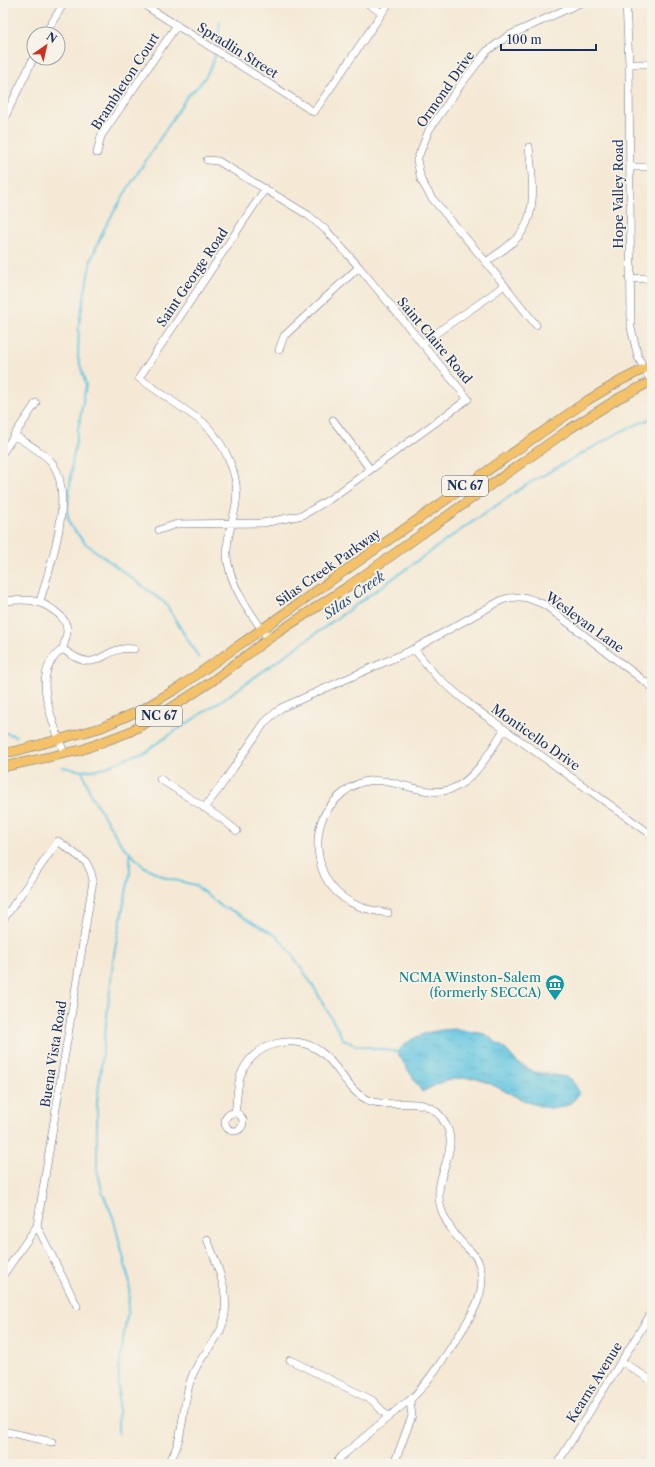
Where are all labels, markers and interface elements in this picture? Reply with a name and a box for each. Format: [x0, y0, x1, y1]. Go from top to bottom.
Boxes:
street label: Spradlin Street [195, 19, 282, 81]
north arrow [26, 26, 66, 66]
scale bar [501, 26, 596, 52]
text: N [44, 29, 60, 46]
street label: Brambleton Court [88, 29, 163, 133]
text: 100 m [507, 32, 542, 47]
street label: Ormond Drive [413, 48, 477, 130]
street label: Hope Valley Road [610, 139, 626, 249]
street label: Saint George Road [153, 225, 231, 329]
street label: Saint Claire Road [394, 294, 476, 386]
road number: NC 67 [442, 476, 488, 496]
street label: Silas Creek Parkway [273, 525, 383, 609]
water label: Silas Creek [320, 568, 388, 622]
street label: Wesleyan Lane [542, 588, 627, 656]
street label: Monticello Drive [489, 700, 583, 774]
road number: NC 67 [136, 706, 182, 726]
place label: NCMA Winston-Salem (formerly SECCA) [399, 969, 541, 1000]
museum icon: NCMA Winston-Salem (formerly SECCA) [544, 973, 566, 1001]
street label: Buena Vista Road [37, 999, 69, 1109]
street label: Kearns Avenue [563, 1339, 625, 1425]

